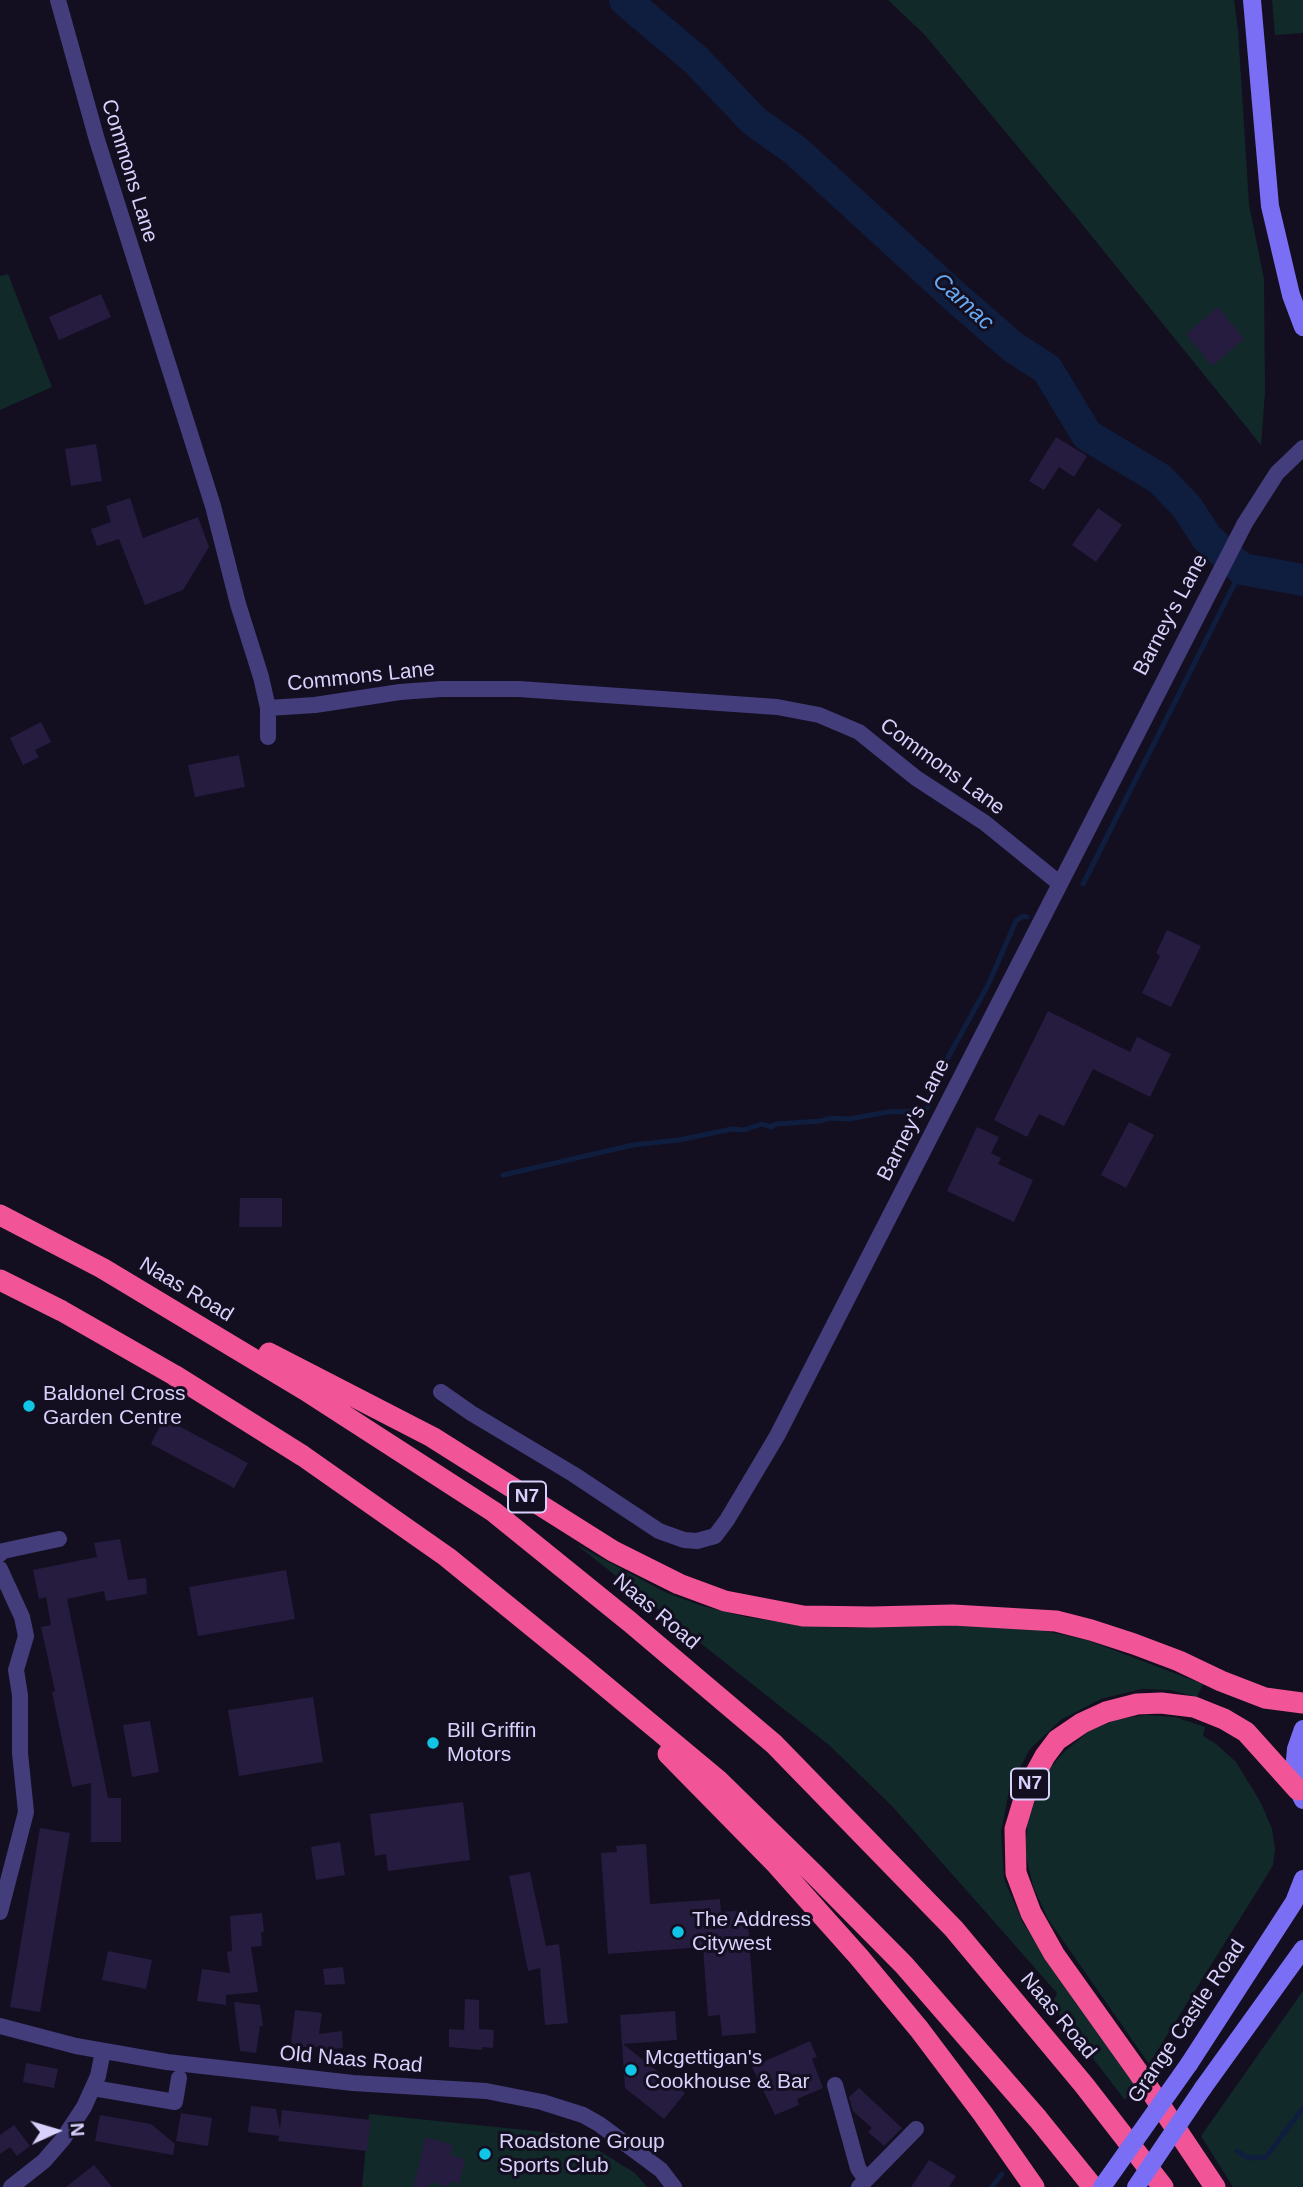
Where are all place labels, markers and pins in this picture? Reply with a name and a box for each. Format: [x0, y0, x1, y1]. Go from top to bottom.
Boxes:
place label: Baldonel Cross Garden Centre [43, 1381, 185, 1431]
marker: Baldonel Cross Garden Centre [21, 1398, 37, 1414]
place label: Bill Griffin Motors [447, 1718, 536, 1768]
marker: Bill Griffin Motors [425, 1735, 441, 1751]
place label: The Address Citywest [692, 1907, 811, 1957]
marker: The Address Citywest [670, 1924, 686, 1940]
place label: Mcgettigan's Cookhouse & Bar [645, 2045, 810, 2095]
marker: Mcgettigan's Cookhouse & Bar [623, 2062, 639, 2078]
place label: Roadstone Group Sports Club [499, 2129, 665, 2179]
marker: Roadstone Group Sports Club [477, 2146, 493, 2162]

